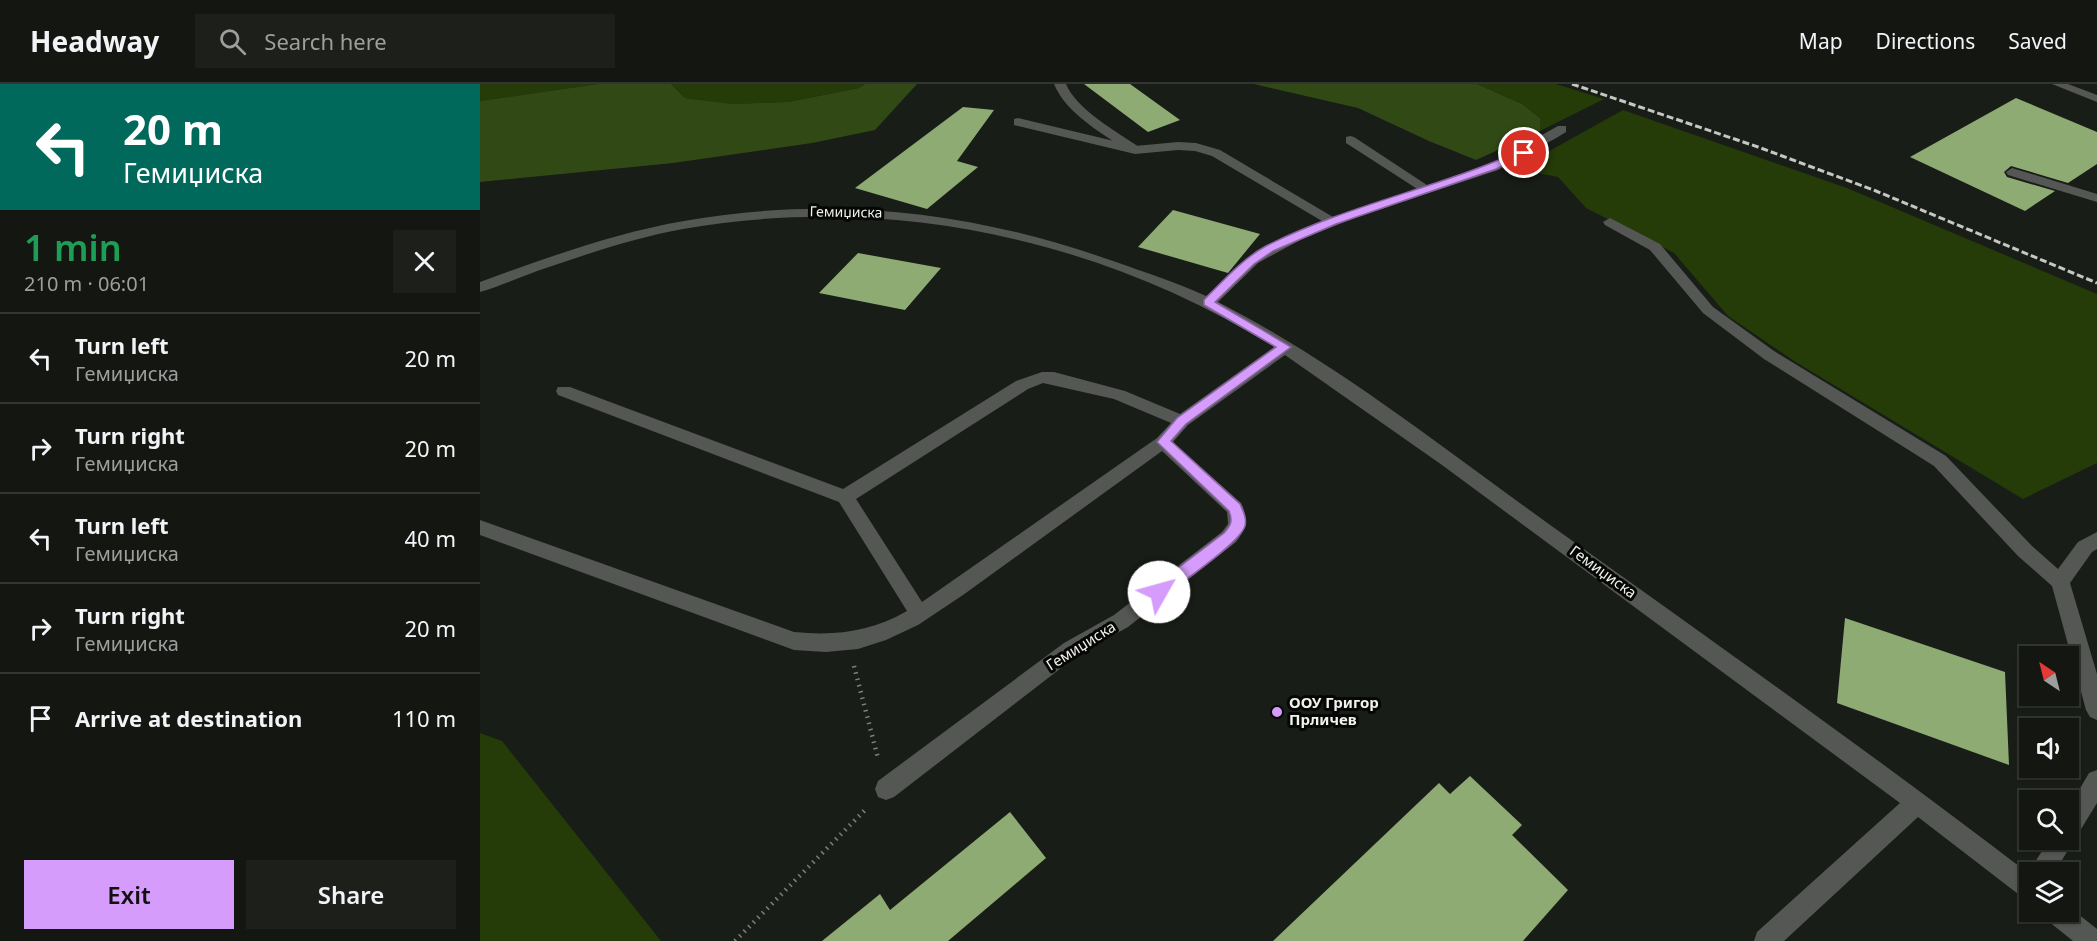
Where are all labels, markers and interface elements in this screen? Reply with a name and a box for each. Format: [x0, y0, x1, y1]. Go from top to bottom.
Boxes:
search box [195, 14, 615, 68]
text: Headway [30, 22, 159, 60]
icon: search [216, 25, 249, 58]
text: Search here [264, 26, 387, 56]
text: Map [1799, 27, 1843, 55]
text: Directions [1876, 27, 1975, 55]
text: Saved [2008, 27, 2067, 55]
text: 20 m [123, 100, 223, 157]
icon: left [24, 108, 102, 186]
pin [1498, 127, 1549, 178]
icon: arrive [1507, 136, 1540, 169]
text: Гемиџиска [123, 154, 263, 191]
street label: Гемиџиска [809, 201, 883, 222]
text: 1 min [24, 223, 122, 272]
button: close [393, 230, 456, 293]
text: 210 m · 06:01 [24, 270, 149, 297]
text: Turn left [75, 330, 169, 360]
icon: left [24, 342, 57, 375]
text: 20 m [405, 343, 456, 373]
text: Гемиџиска [75, 360, 179, 387]
text: Turn right [75, 420, 185, 450]
icon: right [24, 432, 57, 465]
text: 20 m [405, 433, 456, 463]
text: Гемиџиска [75, 450, 179, 477]
text: Turn left [75, 510, 169, 540]
icon: left [24, 522, 57, 555]
text: 40 m [405, 523, 456, 553]
text: Гемиџиска [75, 540, 179, 567]
street label: Гемиџиска [1566, 540, 1641, 602]
position arrow [1127, 560, 1191, 624]
text: Turn right [75, 600, 185, 630]
icon: right [24, 612, 57, 645]
text: 20 m [405, 613, 456, 643]
street label: Гемиџиска [1042, 616, 1119, 674]
text: Гемиџиска [75, 630, 179, 657]
north arrow [2019, 646, 2079, 706]
map controls [2019, 646, 2079, 922]
place label: ООУ Григор Прличев [1289, 692, 1379, 729]
icon: arrive [24, 702, 57, 735]
text: Arrive at destination [75, 703, 302, 733]
text: 110 m [392, 703, 456, 733]
marker: ООУ Григор Прличев [1270, 705, 1284, 719]
button: sound [2019, 718, 2079, 778]
button: search [2019, 790, 2079, 850]
button: Exit [24, 860, 234, 929]
button: Share [246, 860, 456, 929]
button: layers [2019, 862, 2079, 922]

